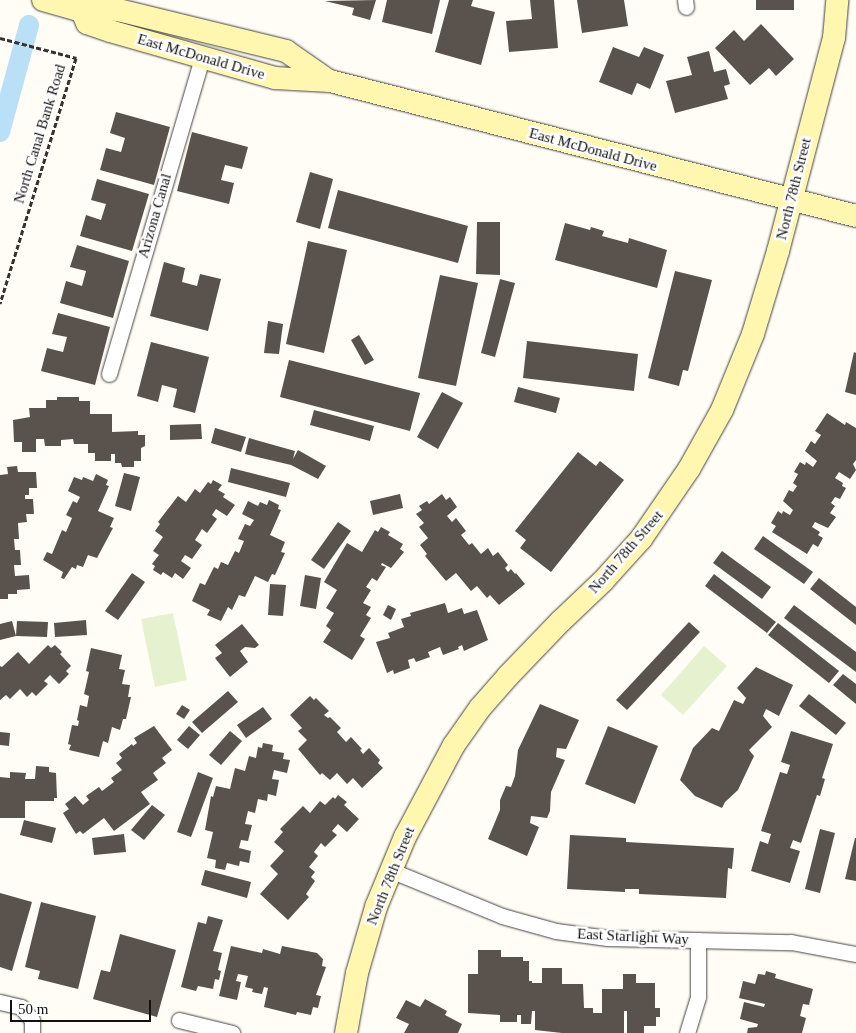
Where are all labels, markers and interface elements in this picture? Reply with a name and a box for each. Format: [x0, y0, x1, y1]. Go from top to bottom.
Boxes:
street label: East McDonald Drive [135, 30, 267, 84]
street label: North Canal Bank Road [10, 62, 70, 206]
street label: East McDonald Drive [527, 124, 659, 176]
street label: North 78th Street [773, 136, 815, 242]
street label: Arizona Canal [134, 172, 176, 260]
street label: North 78th Street [585, 507, 667, 597]
street label: North 78th Street [363, 824, 419, 928]
street label: East Starlight Way [577, 925, 689, 949]
scale bar [12, 990, 154, 1022]
text: 50 m [18, 1001, 48, 1017]

